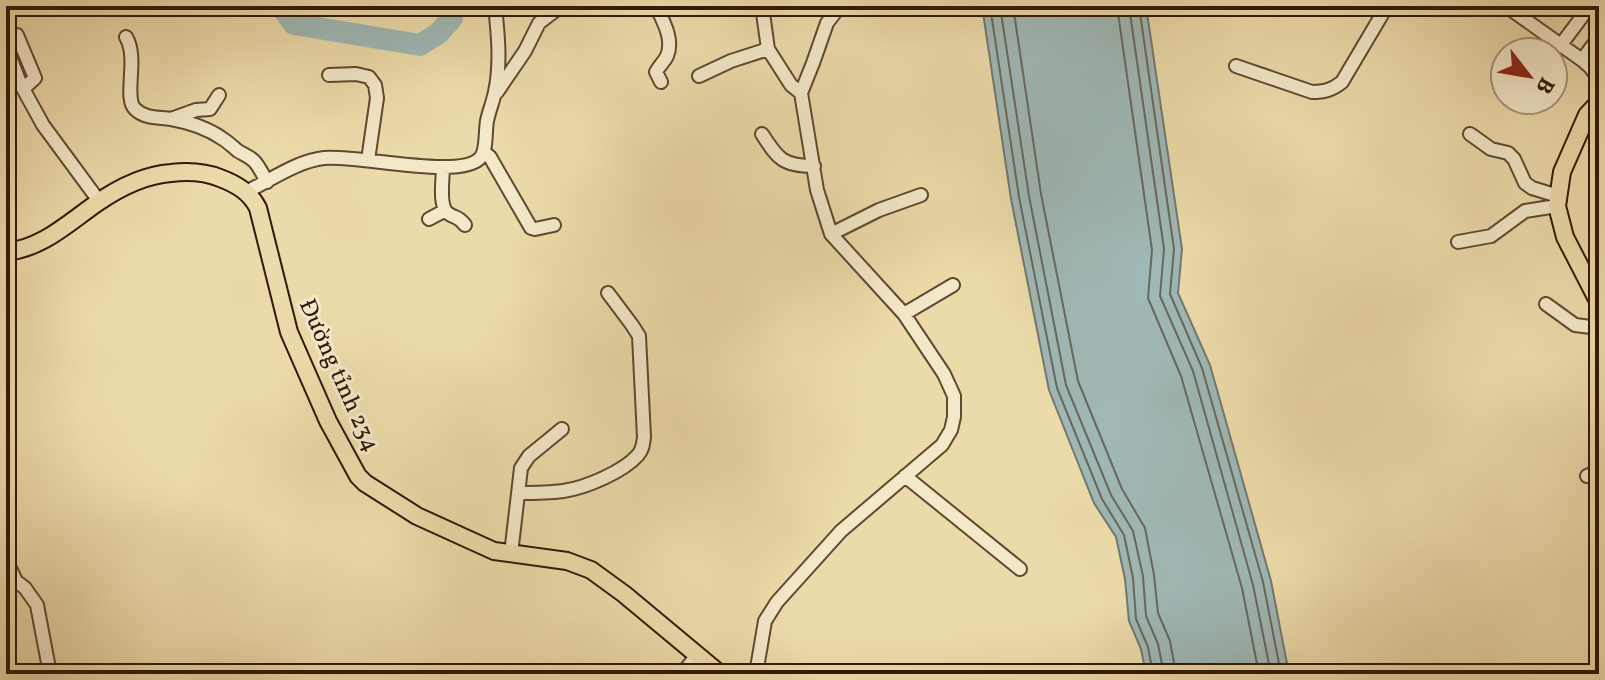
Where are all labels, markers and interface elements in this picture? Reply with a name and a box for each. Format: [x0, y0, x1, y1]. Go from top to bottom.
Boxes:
north arrow [1489, 36, 1569, 116]
text: B [1527, 71, 1561, 99]
street label: Đường tỉnh 234 [289, 294, 387, 458]

